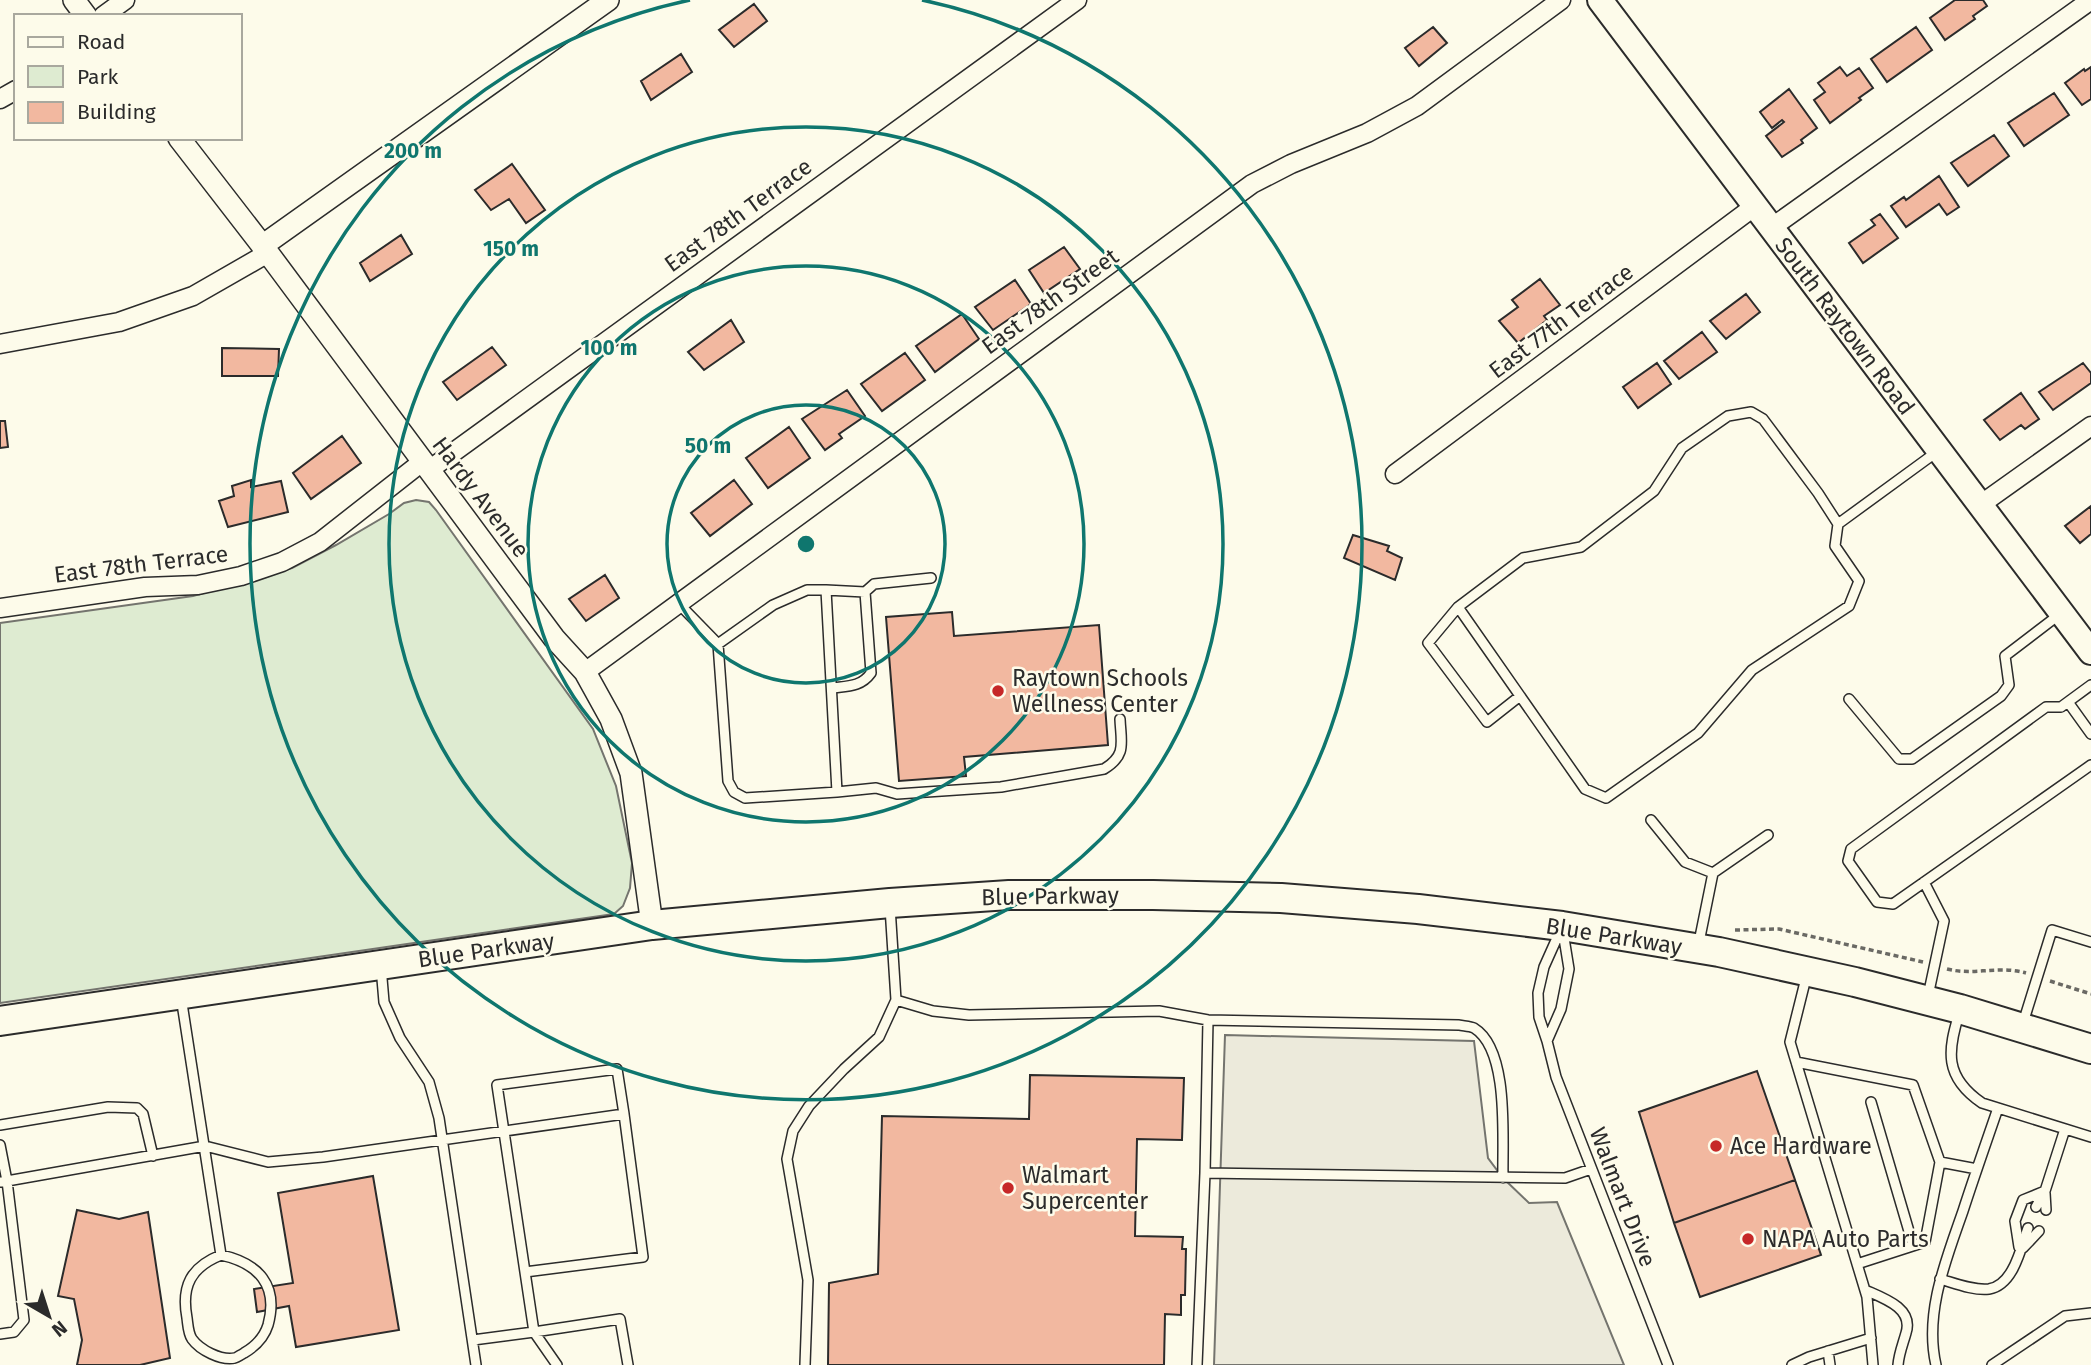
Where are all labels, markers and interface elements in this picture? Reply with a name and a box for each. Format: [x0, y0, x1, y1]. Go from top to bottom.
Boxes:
legend [14, 14, 242, 140]
text: Road [77, 29, 125, 55]
text: Park [77, 64, 119, 90]
text: Building [77, 99, 156, 125]
text: 200 m [384, 138, 442, 164]
street label: East 78th Terrace [659, 152, 817, 278]
street label: South Raytown Road [1769, 232, 1921, 420]
text: 150 m [483, 236, 539, 262]
street label: East 78th Street [976, 242, 1124, 360]
street label: East 77th Terrace [1483, 258, 1639, 384]
text: 100 m [580, 335, 638, 361]
street label: Hardy Avenue [427, 431, 535, 563]
text: 50 m [685, 433, 731, 459]
centre of rings [794, 532, 818, 556]
street label: East 78th Terrace [52, 539, 230, 589]
place label: Raytown Schools Wellness Center [1012, 664, 1188, 718]
marker: Raytown Schools Wellness Center [990, 683, 1006, 699]
street label: Blue Parkway [981, 881, 1120, 911]
street label: Blue Parkway [1544, 911, 1685, 961]
street label: Blue Parkway [416, 926, 557, 973]
street label: Walmart Drive [1584, 1123, 1662, 1271]
place label: Ace Hardware [1730, 1132, 1872, 1160]
marker: Ace Hardware [1708, 1138, 1724, 1154]
place label: Walmart Supercenter [1022, 1161, 1148, 1215]
marker: Walmart Supercenter [1000, 1180, 1016, 1196]
place label: NAPA Auto Parts [1762, 1225, 1929, 1253]
marker: NAPA Auto Parts [1740, 1231, 1756, 1247]
north arrow [14, 1281, 84, 1351]
text: N [47, 1316, 72, 1342]

